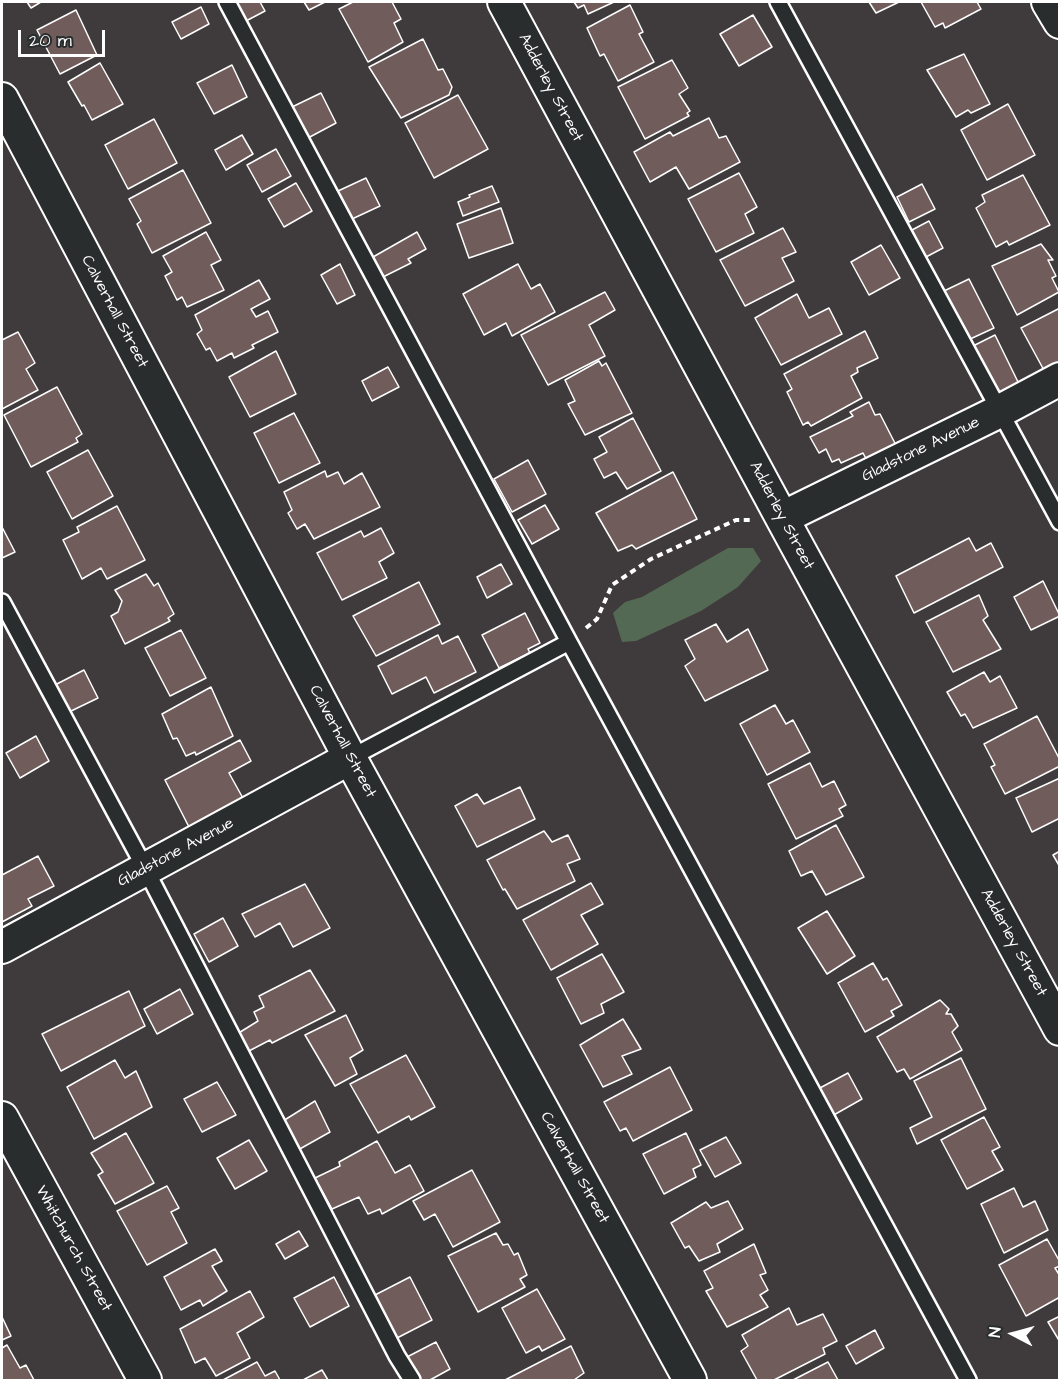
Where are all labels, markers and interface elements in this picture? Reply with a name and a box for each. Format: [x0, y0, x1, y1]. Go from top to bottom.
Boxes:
scale bar [21, 18, 108, 56]
text: 20 m [29, 28, 72, 53]
street label: Adderley Street [513, 31, 587, 145]
street label: Calverhall Street [76, 252, 152, 372]
street label: Gladstone Avenue [859, 413, 983, 487]
street label: Adderley Street [744, 459, 818, 573]
street label: Calverhall Street [304, 682, 380, 802]
street label: Gladstone Avenue [115, 814, 237, 892]
street label: Adderley Street [976, 886, 1050, 1000]
street label: Calverhall Street [535, 1109, 613, 1227]
street label: Whitchurch Street [31, 1183, 115, 1315]
north arrow [983, 1304, 1043, 1364]
text: N [984, 1326, 1007, 1338]

